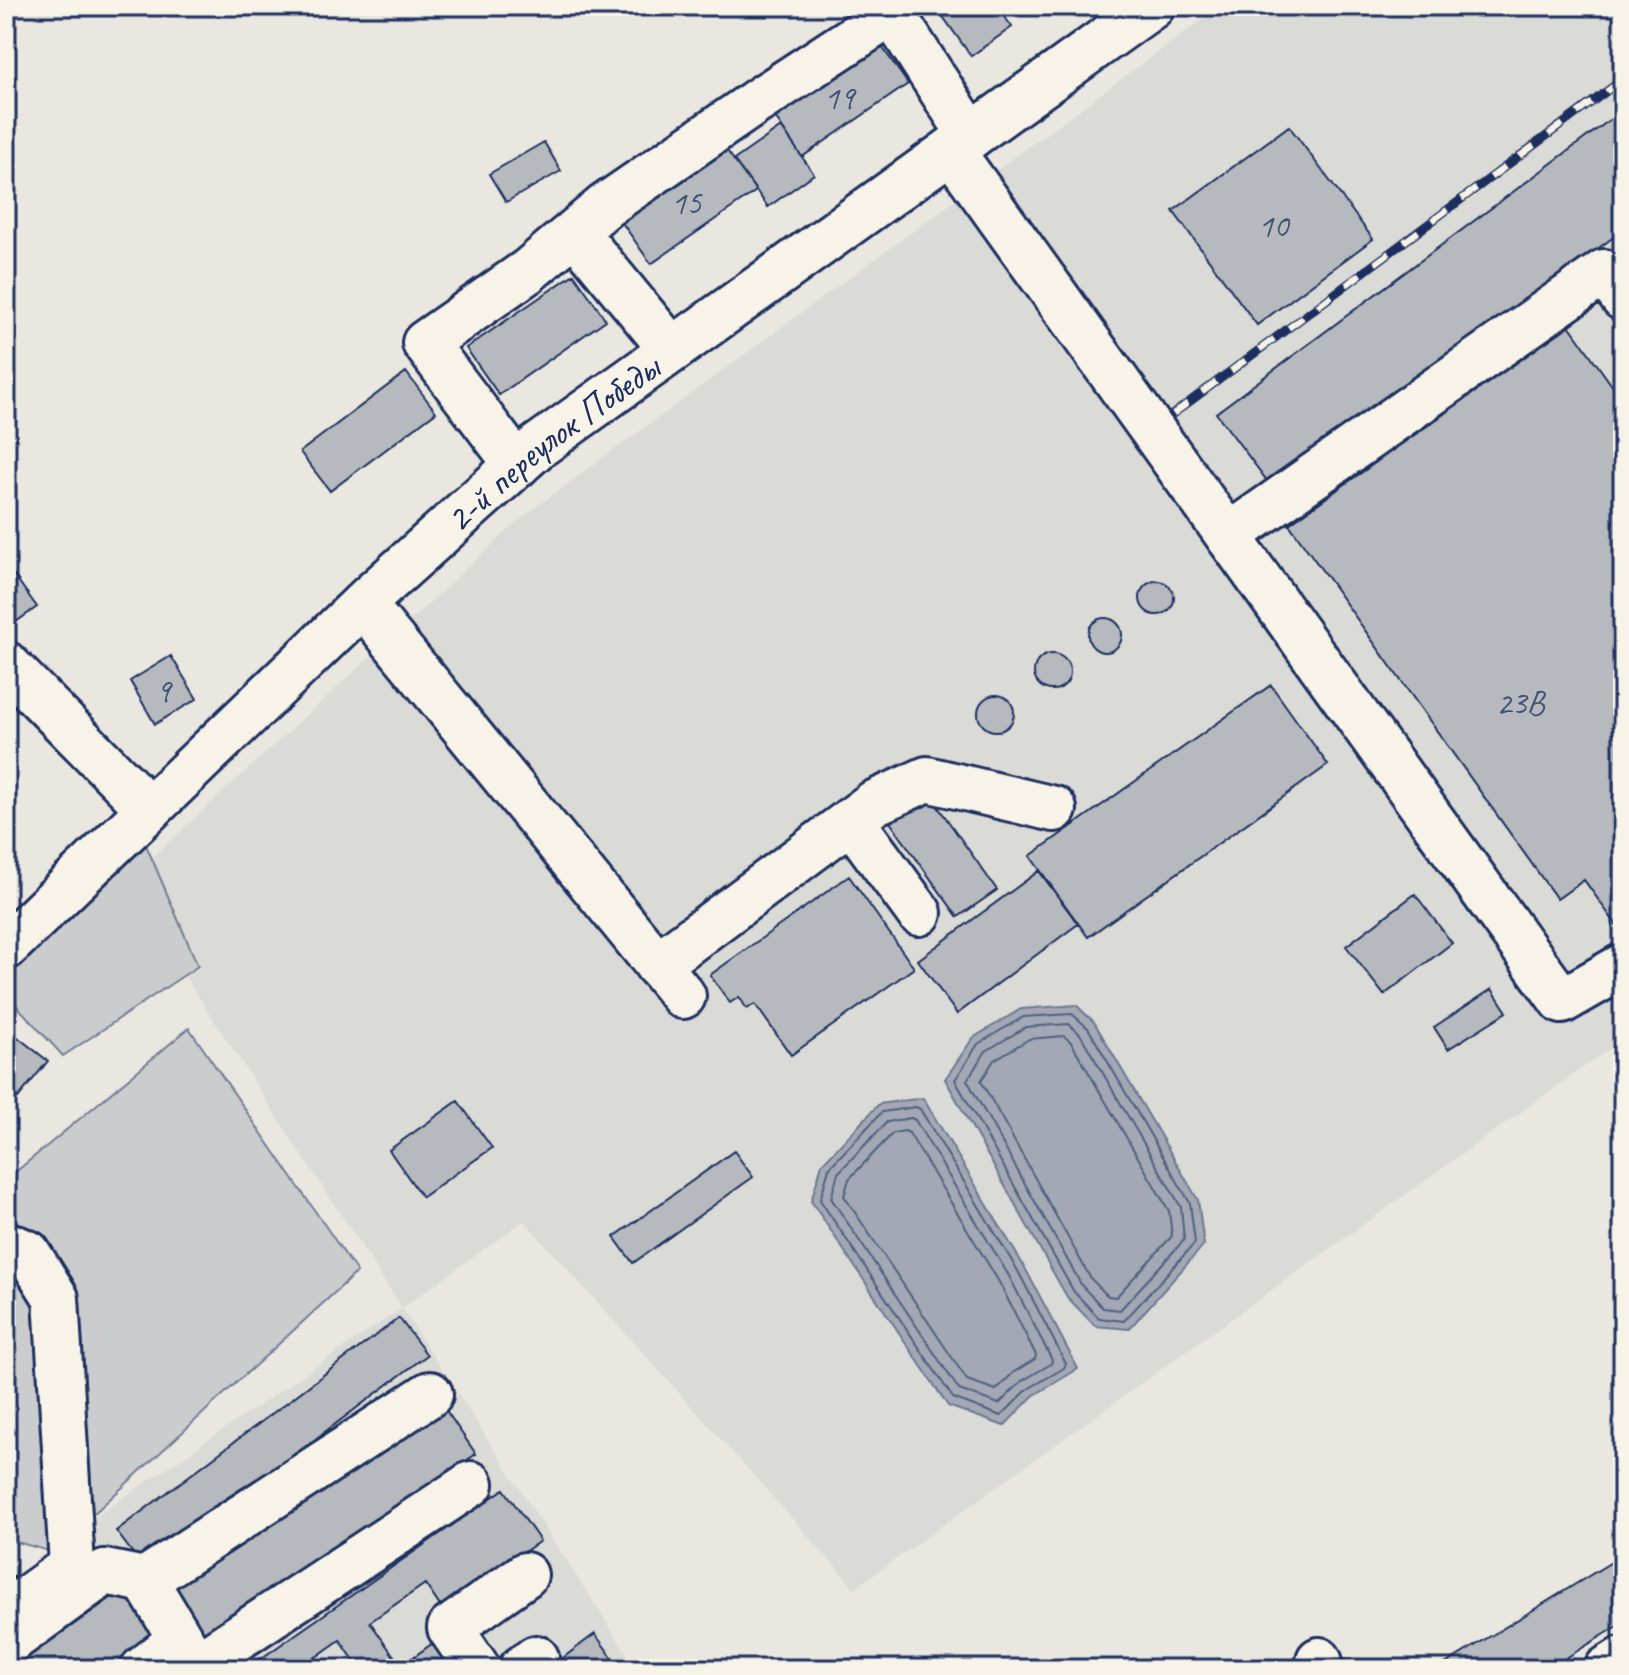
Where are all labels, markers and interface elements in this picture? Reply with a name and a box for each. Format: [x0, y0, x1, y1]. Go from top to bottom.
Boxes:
house number: 19 [824, 76, 857, 119]
house number: 15 [671, 181, 703, 224]
house number: 10 [1258, 204, 1291, 247]
street label: 2-й переулок Победы [435, 342, 671, 542]
house number: 9 [155, 669, 173, 712]
house number: 23В [1496, 681, 1547, 724]

